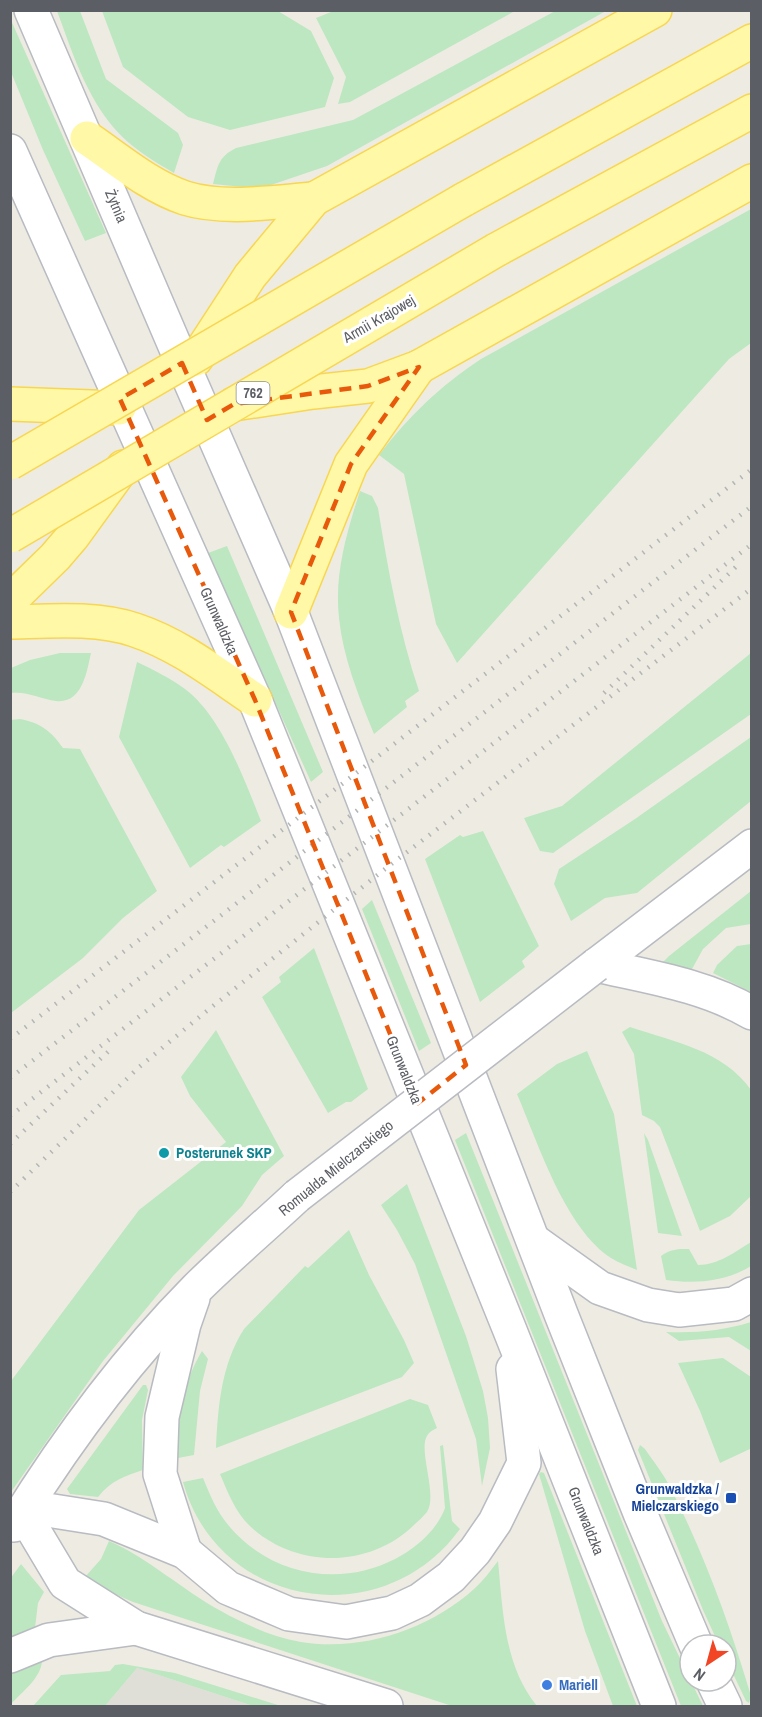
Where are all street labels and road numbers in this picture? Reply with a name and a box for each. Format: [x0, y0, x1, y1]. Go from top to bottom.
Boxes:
street label: Żytnia [100, 186, 133, 226]
street label: Armii Krajowej [338, 289, 419, 348]
road number: 762 [236, 382, 270, 404]
street label: Grunwaldzka [195, 584, 244, 658]
street label: Grunwaldzka [381, 1033, 428, 1107]
street label: Romualda Mielczarskiego [274, 1115, 398, 1221]
street label: Grunwaldzka [563, 1484, 610, 1558]

